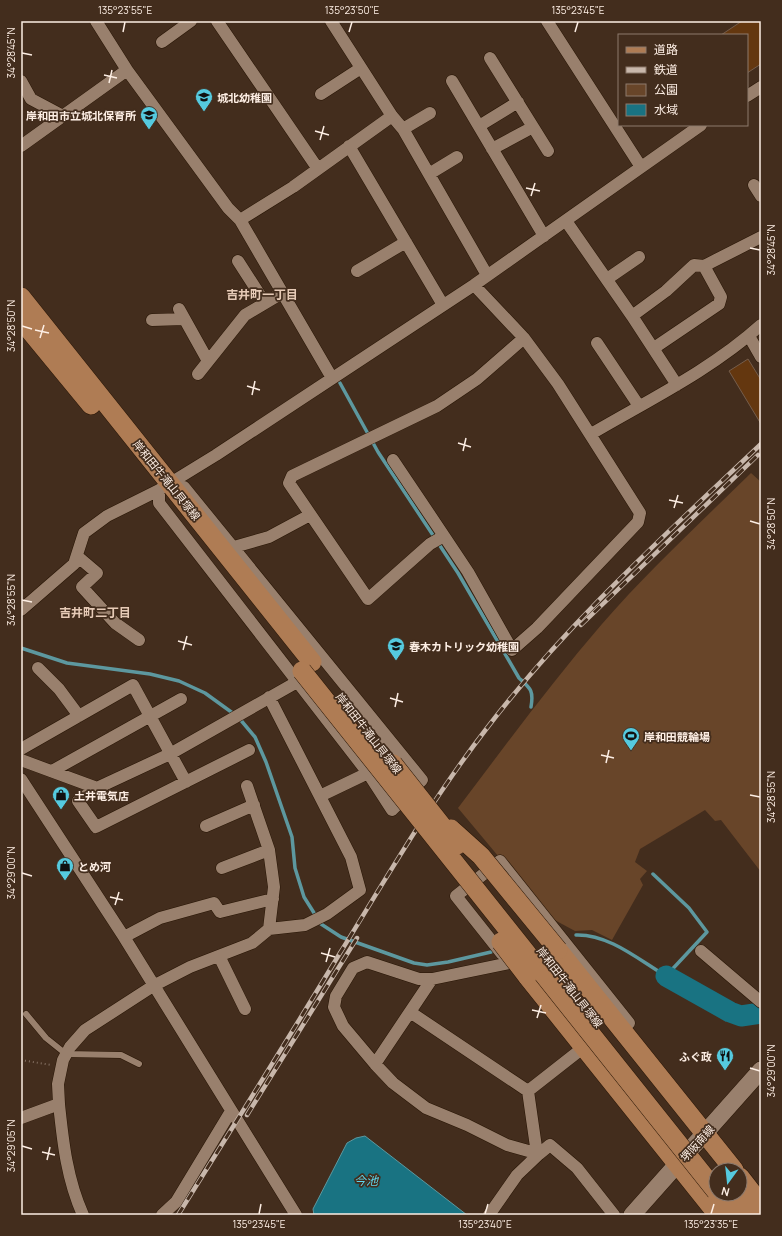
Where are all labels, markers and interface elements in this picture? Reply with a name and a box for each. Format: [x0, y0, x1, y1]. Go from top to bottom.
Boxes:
text: 135°23'55"E [98, 3, 152, 17]
text: 135°23'50"E [325, 3, 380, 17]
text: 135°23'45"E [551, 3, 605, 17]
text: 34°28'45"N [4, 27, 18, 78]
legend [618, 34, 748, 126]
text: 道路 [654, 41, 678, 58]
text: 鉄道 [654, 61, 678, 78]
text: 公園 [654, 81, 678, 98]
school or university icon: 城北幼稚園 [194, 87, 214, 112]
place label: 城北幼稚園 [217, 90, 272, 105]
text: 水域 [654, 101, 678, 118]
school or university icon: 岸和田市立城北保育所 [139, 105, 159, 130]
place label: 岸和田市立城北保育所 [26, 108, 136, 123]
text: 34°28'45"N [764, 224, 778, 275]
district label: 吉井町一丁目 [226, 286, 298, 303]
text: 34°28'50"N [4, 300, 18, 352]
street label: 岸和田牛滝山貝塚線 [130, 437, 204, 523]
text: 34°28'50"N [764, 498, 778, 550]
text: 34°28'55"N [4, 574, 18, 626]
district label: 吉井町二丁目 [59, 604, 131, 621]
school or university icon: 春木カトリック幼稚園 [386, 636, 406, 661]
place label: 春木カトリック幼稚園 [409, 639, 519, 654]
street label: 岸和田牛滝山貝塚線 [333, 689, 405, 777]
sports icon: 岸和田競輪場 [621, 726, 641, 751]
place label: 岸和田競輪場 [644, 729, 710, 744]
text: 34°28'55"N [764, 771, 778, 823]
shop icon: 土井電気店 [51, 785, 71, 810]
place label: 土井電気店 [74, 788, 129, 803]
text: 34°29'00"N [4, 846, 18, 899]
shop icon: とめ河 [55, 856, 75, 881]
place label: とめ河 [78, 859, 111, 874]
street label: 岸和田牛滝山貝塚線 [534, 943, 606, 1031]
text: 34°29'00"N [764, 1044, 778, 1097]
restaurant icon: ふぐ政 [715, 1046, 735, 1071]
place label: ふぐ政 [679, 1049, 712, 1064]
text: 34°29'05"N [4, 1120, 18, 1172]
street label: 堺阪南線 [677, 1122, 717, 1164]
north arrow [708, 1162, 748, 1202]
water label: 今池 [354, 1172, 379, 1189]
text: N [719, 1184, 731, 1200]
text: 135°23'45"E [232, 1217, 286, 1231]
text: 135°23'40"E [458, 1217, 512, 1231]
text: 135°23'35"E [684, 1217, 738, 1231]

